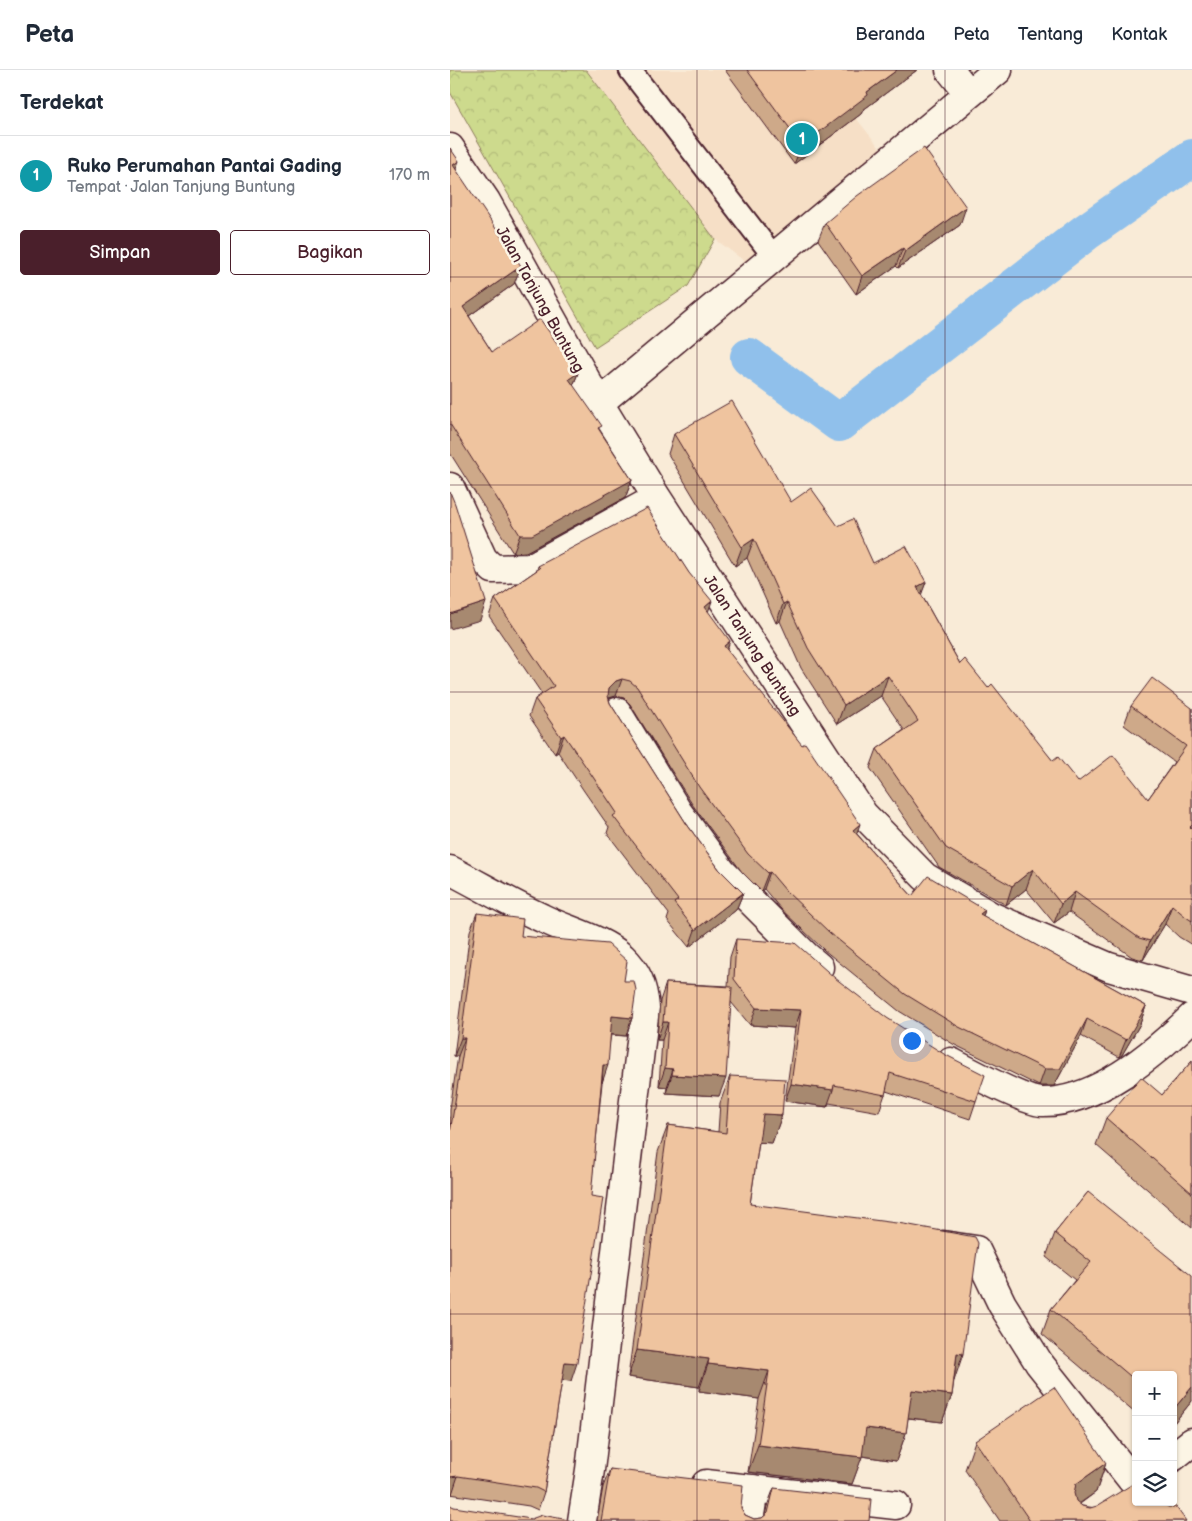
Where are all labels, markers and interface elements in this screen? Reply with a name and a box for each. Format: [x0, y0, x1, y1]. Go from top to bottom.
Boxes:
text: Peta [25, 20, 74, 49]
text: Beranda [855, 24, 925, 45]
text: Peta [953, 24, 990, 45]
text: Tentang [1018, 24, 1083, 45]
text: Kontak [1111, 24, 1167, 45]
text: Terdekat [20, 90, 104, 115]
pin: 1 [786, 120, 818, 158]
text: Ruko Perumahan Pantai Gading [67, 155, 342, 178]
text: 1 [33, 166, 39, 185]
text: 170 m [389, 166, 430, 185]
text: Tempat · Jalan Tanjung Buntung [67, 178, 295, 197]
street label: Jalan Tanjung Buntung [491, 223, 588, 376]
button: Simpan [20, 230, 220, 275]
button: Bagikan [230, 230, 430, 275]
street label: Jalan Tanjung Buntung [699, 572, 805, 720]
your location [899, 1028, 925, 1054]
map controls [1132, 1371, 1177, 1506]
button: + [1132, 1371, 1177, 1416]
button: − [1132, 1416, 1177, 1461]
button: layers [1132, 1461, 1177, 1506]

